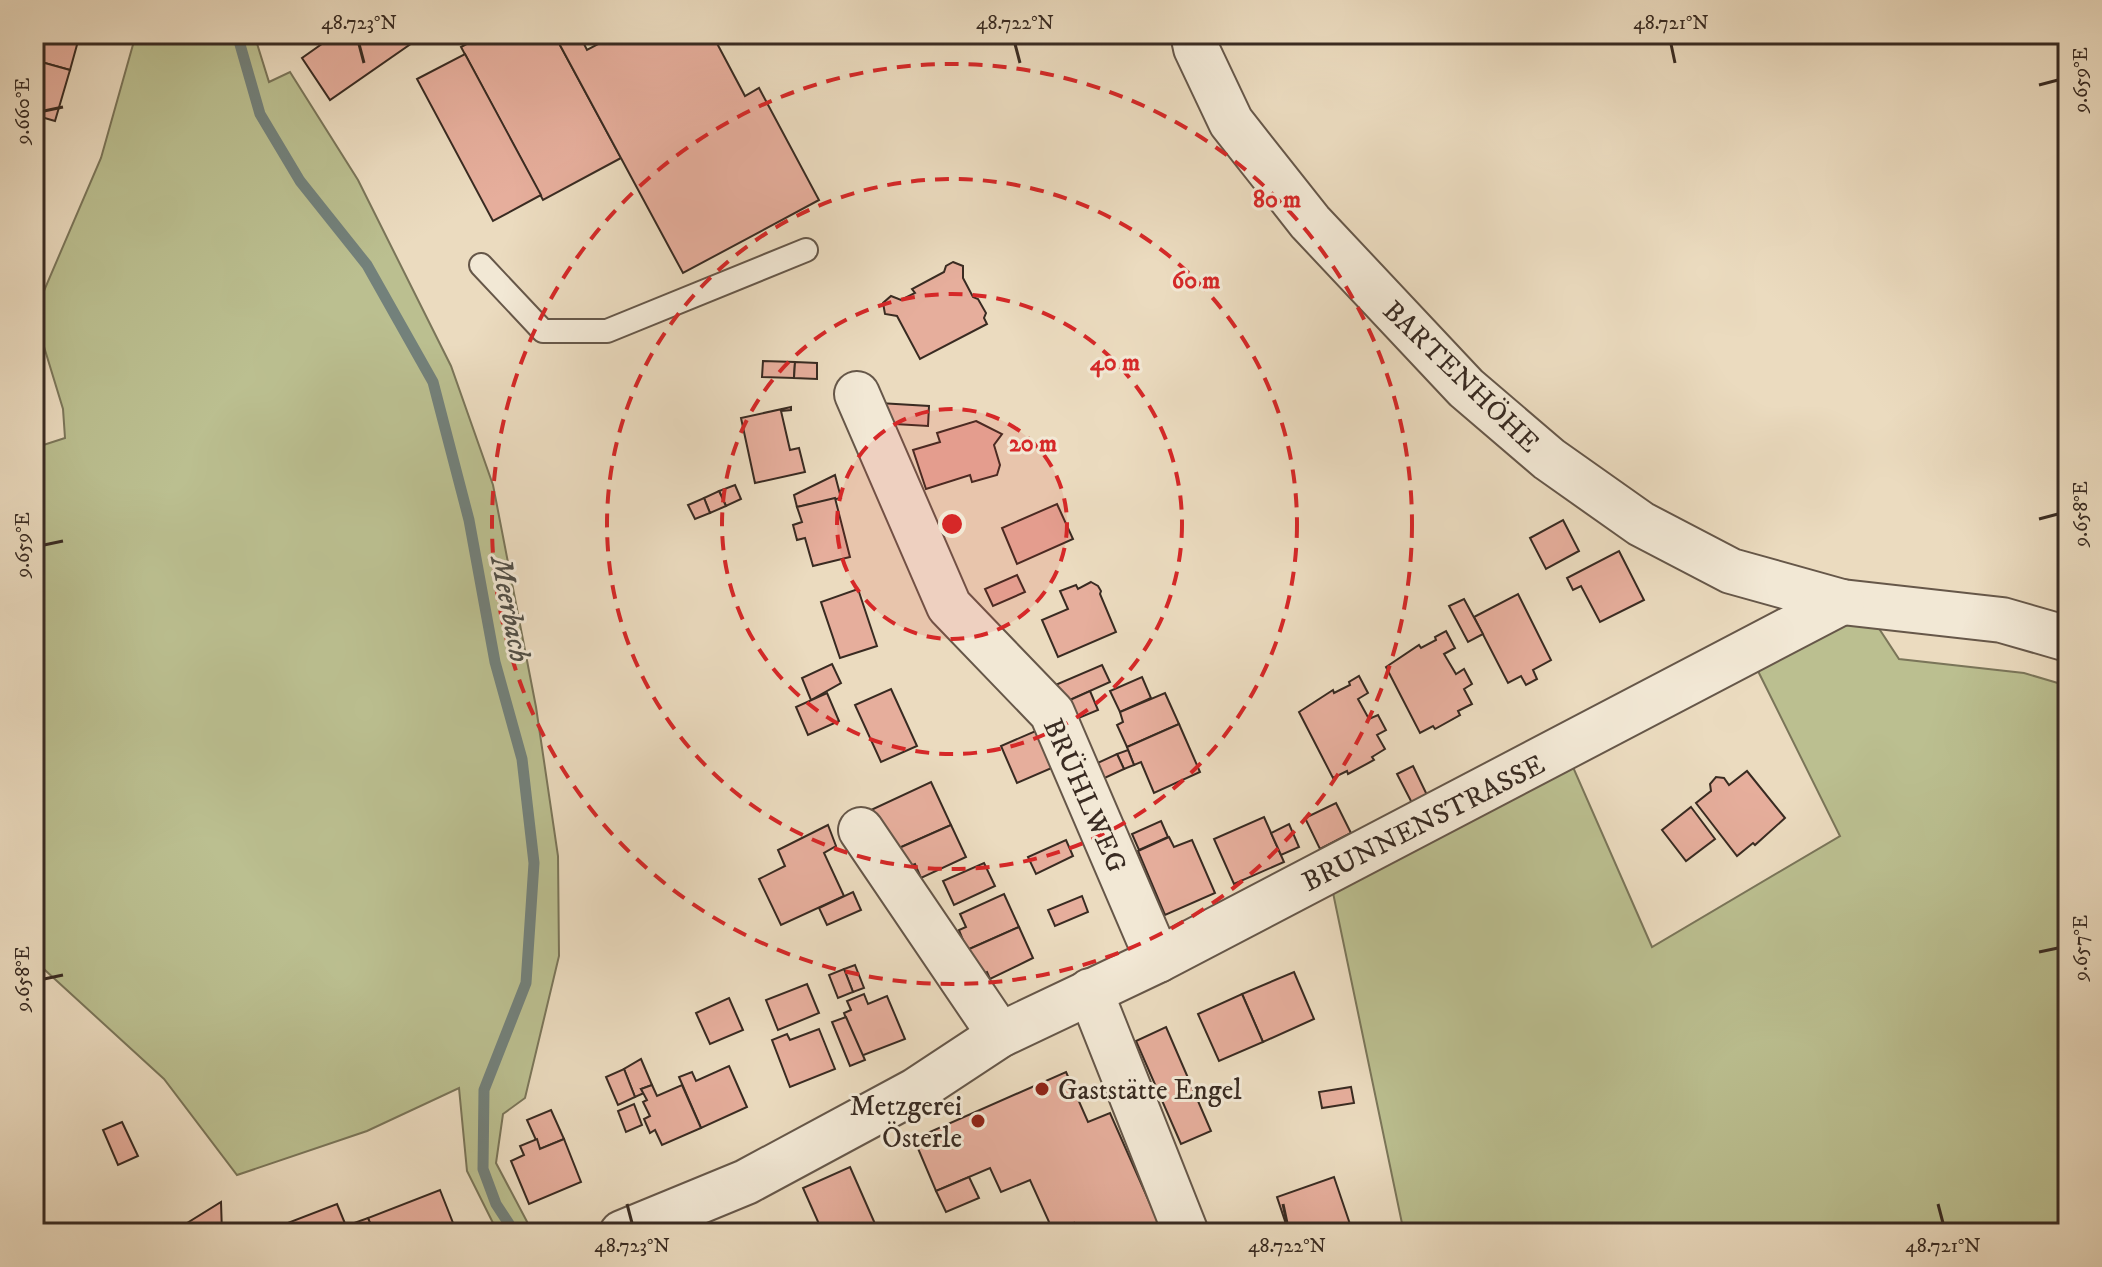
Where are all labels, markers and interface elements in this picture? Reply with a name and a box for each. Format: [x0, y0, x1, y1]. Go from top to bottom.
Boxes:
text: 48.723°N [321, 11, 397, 36]
text: 48.722°N [976, 11, 1054, 36]
text: 48.721°N [1633, 11, 1709, 36]
text: 9.659°E [2069, 47, 2094, 114]
text: 9.660°E [11, 78, 36, 145]
text: 80 m [1253, 185, 1301, 215]
text: 60 m [1172, 266, 1220, 296]
street label: BARTENHÖHE [1375, 294, 1547, 461]
text: 40 m [1090, 348, 1140, 378]
text: 20 m [1009, 429, 1057, 459]
text: 9.658°E [2069, 481, 2094, 548]
centre of rings [938, 510, 966, 538]
text: 9.659°E [11, 512, 36, 579]
water label: Meerbach [481, 551, 538, 665]
street label: BRÜHLWEG [1035, 713, 1134, 878]
street label: BRUNNENSTRASSE [1297, 747, 1551, 900]
text: 9.657°E [2069, 915, 2094, 982]
text: 9.658°E [11, 946, 36, 1013]
place label: Gaststätte Engel [1058, 1073, 1242, 1108]
marker: Gaststätte Engel [1033, 1080, 1051, 1098]
place label: Metzgerei Österle [850, 1089, 962, 1156]
marker: Metzgerei Österle [969, 1112, 987, 1130]
text: 48.723°N [594, 1234, 670, 1259]
text: 48.722°N [1248, 1234, 1326, 1259]
text: 48.721°N [1905, 1234, 1981, 1259]

